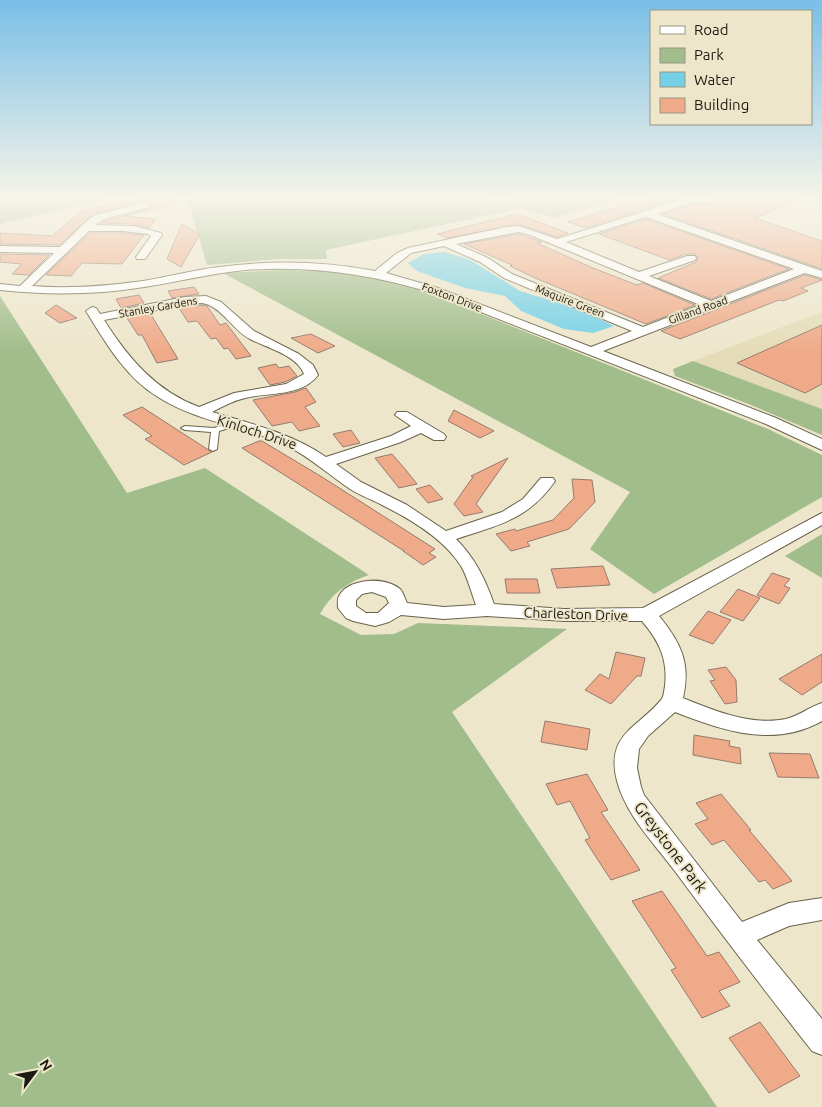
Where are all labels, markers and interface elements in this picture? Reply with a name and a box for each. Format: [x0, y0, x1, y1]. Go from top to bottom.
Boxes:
legend [650, 10, 812, 125]
text: Road [694, 21, 729, 38]
text: Park [694, 46, 724, 63]
text: Water [694, 71, 735, 88]
text: Building [694, 96, 749, 113]
street label: Foxton Drive [420, 280, 484, 314]
street label: Maquire Green [534, 282, 606, 320]
street label: Stanley Gardens [118, 294, 198, 320]
street label: Gilland Road [667, 294, 729, 326]
street label: Kinloch Drive [215, 412, 299, 452]
street label: Charleston Drive [523, 604, 629, 624]
street label: Greystone Park [631, 798, 711, 896]
north arrow [10, 1047, 60, 1097]
text: N [36, 1056, 56, 1074]

